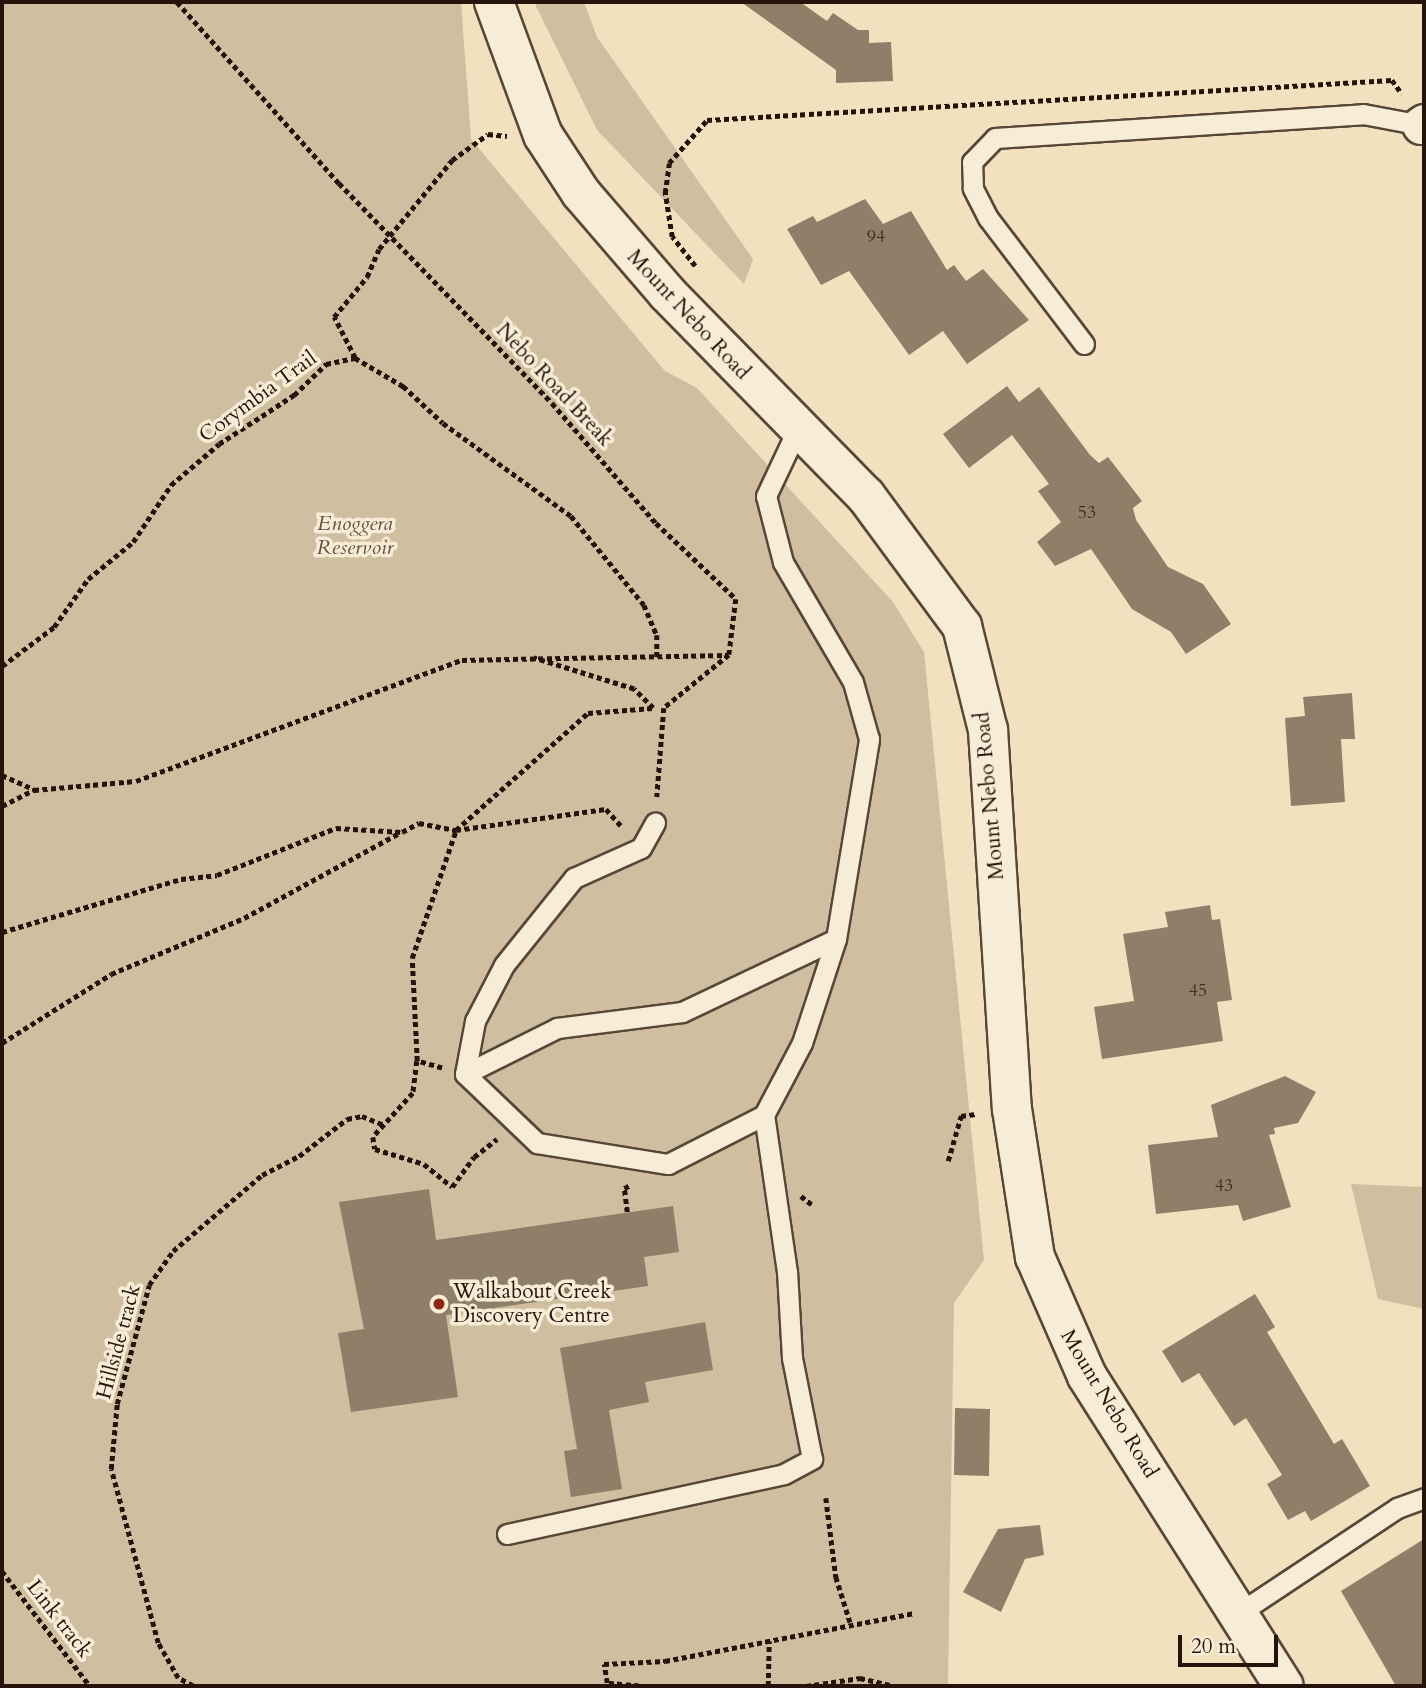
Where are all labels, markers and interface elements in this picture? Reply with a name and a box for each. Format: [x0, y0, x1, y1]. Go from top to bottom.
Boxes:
house number: 94 [867, 226, 885, 248]
street label: Mount Nebo Road [621, 245, 755, 385]
street label: Nebo Road Break [490, 318, 618, 452]
street label: Corymbia Trail [194, 346, 322, 448]
house number: 53 [1078, 502, 1096, 524]
park label: Enoggera Reservoir [316, 511, 394, 561]
street label: Mount Nebo Road [970, 711, 1010, 881]
house number: 45 [1189, 980, 1207, 1002]
house number: 43 [1215, 1175, 1233, 1197]
place label: Walkabout Creek Discovery Centre [453, 1279, 611, 1329]
street label: Hillside track [92, 1282, 146, 1402]
marker: Walkabout Creek Discovery Centre [431, 1296, 447, 1312]
street label: Mount Nebo Road [1055, 1325, 1163, 1483]
street label: Link track [21, 1575, 97, 1663]
scale bar [1181, 1622, 1281, 1666]
text: 20 m [1191, 1632, 1236, 1661]

